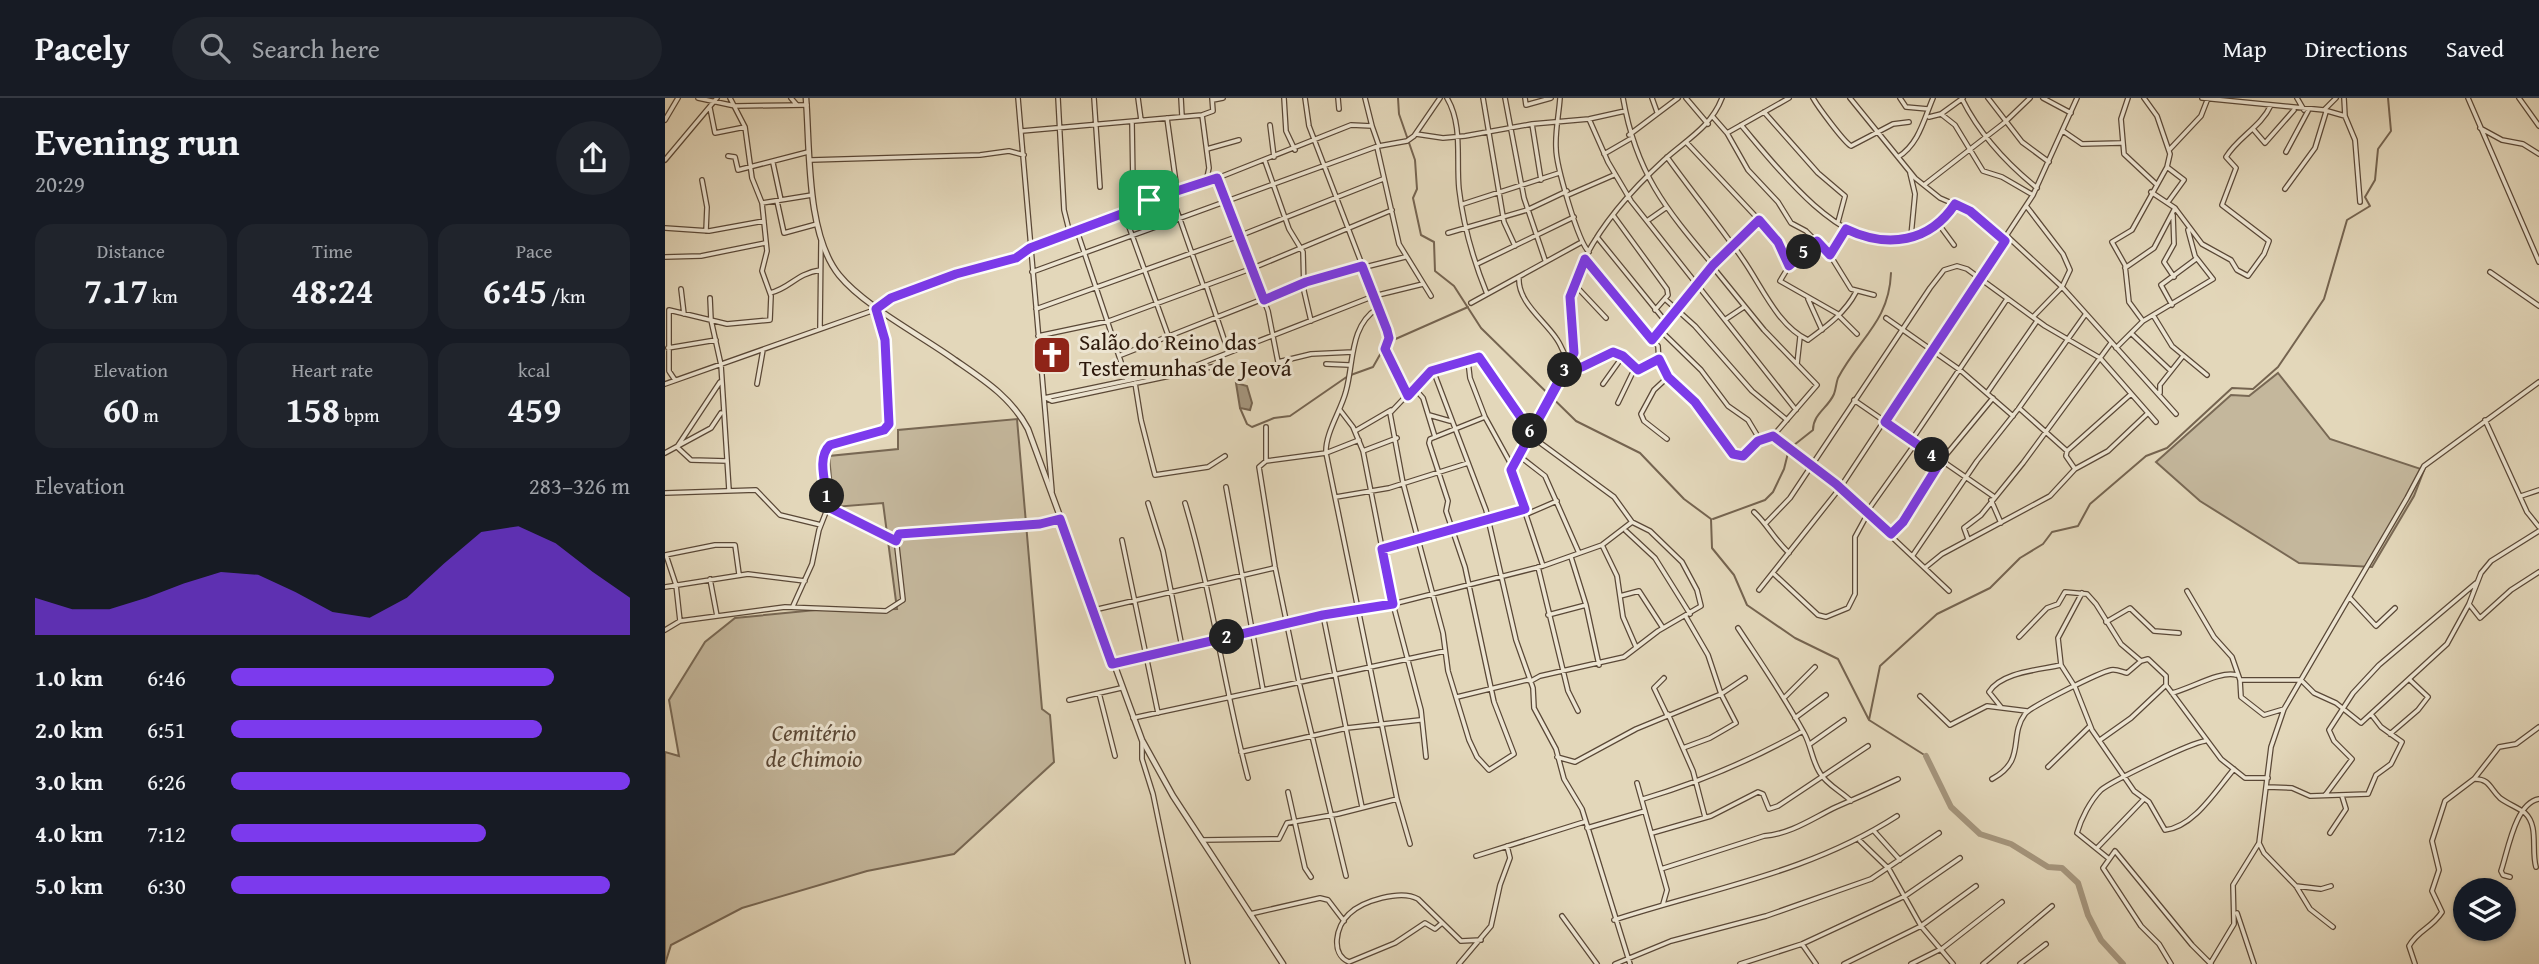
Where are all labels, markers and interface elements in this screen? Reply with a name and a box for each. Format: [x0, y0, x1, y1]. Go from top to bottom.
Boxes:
search box [172, 17, 662, 80]
text: Pacely [35, 24, 130, 72]
icon: search [196, 29, 234, 67]
text: Search here [252, 29, 380, 68]
text: Map [2223, 31, 2267, 66]
text: Directions [2305, 31, 2408, 66]
text: Saved [2446, 31, 2504, 66]
text: Evening run [35, 113, 239, 169]
button: share [556, 121, 630, 195]
text: 20:29 [35, 167, 85, 200]
pin [1119, 170, 1179, 230]
icon: arrive [1130, 181, 1168, 219]
pin: 5 [1787, 234, 1821, 270]
text: Distance [97, 237, 165, 265]
text: Time [312, 237, 353, 265]
text: Pace [516, 237, 552, 265]
text: 5 [1799, 237, 1808, 265]
text: 7.17 [84, 265, 148, 316]
text: 48:24 [291, 265, 374, 316]
text: 6:45 [483, 265, 547, 316]
text: km [148, 282, 178, 310]
text: /km [547, 282, 585, 310]
place label: Salão do Reino das Testemunhas de Jeová [1079, 325, 1292, 384]
church icon: Salão do Reino das Testemunhas de Jeová [1031, 334, 1073, 376]
pin: 3 [1548, 352, 1583, 388]
text: 3 [1560, 355, 1569, 383]
text: Elevation [94, 356, 168, 384]
text: Heart rate [292, 356, 373, 384]
text: kcal [518, 356, 550, 384]
text: 60 [103, 384, 139, 435]
text: 158 [285, 384, 340, 435]
text: 459 [507, 384, 561, 435]
text: m [139, 401, 159, 429]
text: bpm [340, 401, 380, 429]
pin: 6 [1513, 414, 1547, 448]
text: 6 [1525, 416, 1534, 444]
pin: 4 [1915, 438, 1949, 472]
text: 4 [1927, 440, 1936, 468]
text: Elevation [35, 469, 125, 502]
text: 283–326 m [529, 469, 630, 502]
pin: 1 [809, 478, 845, 514]
text: 1 [822, 481, 831, 509]
pin: 2 [1209, 620, 1245, 654]
text: 2 [1222, 622, 1231, 650]
text: 1.0 km [35, 661, 103, 694]
text: 6:46 [147, 661, 186, 694]
text: 2.0 km [35, 713, 103, 746]
text: 6:51 [147, 713, 186, 746]
park label: Cemitério de Chimoio [766, 716, 862, 775]
text: 3.0 km [35, 765, 103, 798]
text: 6:26 [147, 765, 186, 798]
text: 4.0 km [35, 817, 103, 850]
text: 7:12 [147, 817, 186, 850]
text: 5.0 km [35, 869, 103, 902]
text: 6:30 [147, 869, 186, 902]
map controls [2453, 878, 2516, 941]
button: layers [2453, 878, 2516, 941]

